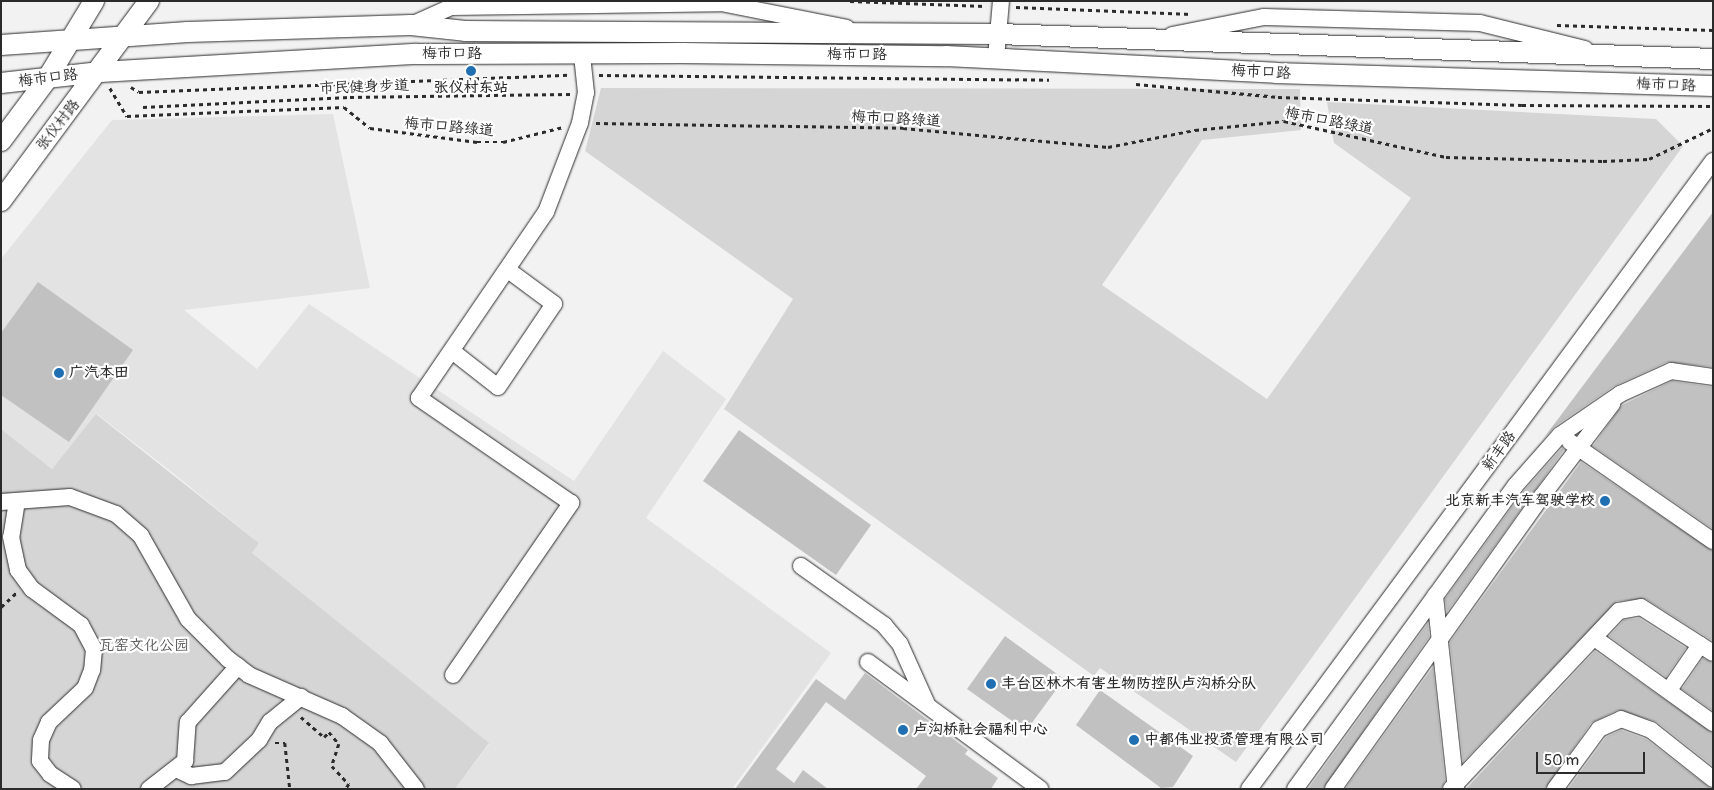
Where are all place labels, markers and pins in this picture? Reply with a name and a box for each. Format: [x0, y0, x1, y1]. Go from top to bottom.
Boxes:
marker: 张仪村东站 [465, 65, 477, 77]
place label: 张仪村东站 [434, 79, 508, 97]
place label: 广汽本田 [69, 364, 129, 382]
marker: 广汽本田 [53, 367, 65, 379]
place label: 北京新丰汽车驾驶学校 [1445, 492, 1595, 510]
marker: 北京新丰汽车驾驶学校 [1599, 495, 1611, 507]
place label: 丰台区林木有害生物防控队卢沟桥分队 [1001, 675, 1256, 693]
marker: 丰台区林木有害生物防控队卢沟桥分队 [985, 678, 997, 690]
place label: 卢沟桥社会福利中心 [913, 721, 1048, 739]
marker: 卢沟桥社会福利中心 [897, 724, 909, 736]
place label: 中都伟业投资管理有限公司 [1144, 731, 1324, 749]
marker: 中都伟业投资管理有限公司 [1128, 734, 1140, 746]

